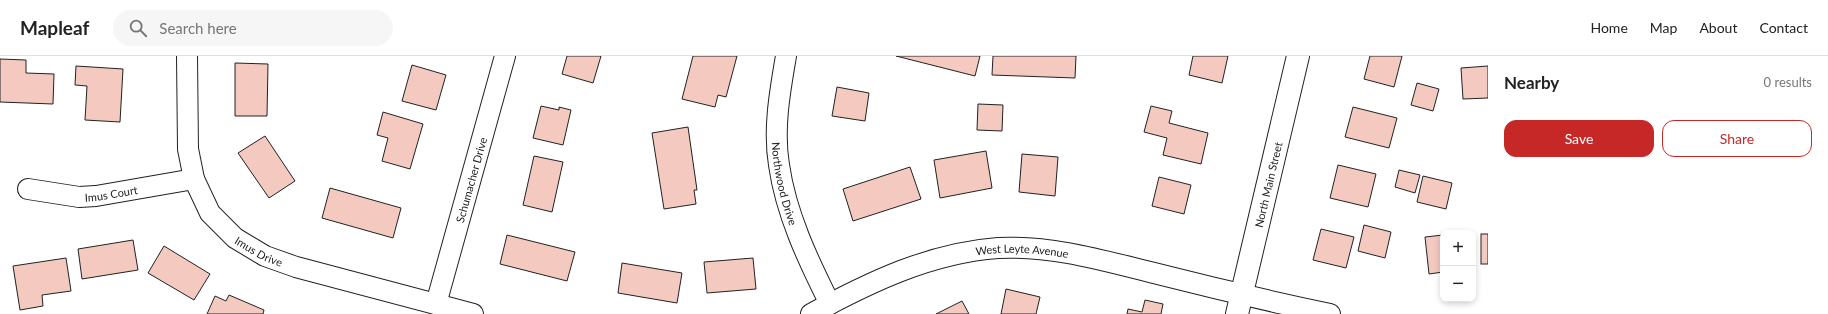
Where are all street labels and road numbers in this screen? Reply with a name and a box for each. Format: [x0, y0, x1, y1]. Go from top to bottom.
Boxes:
street label: Schumacher Drive [453, 135, 489, 224]
street label: North Main Street [1251, 140, 1284, 229]
street label: Northwood Drive [770, 142, 801, 227]
street label: Imus Court [84, 182, 139, 203]
street label: Imus Drive [233, 233, 285, 268]
street label: West Leyte Avenue [975, 241, 1070, 260]

